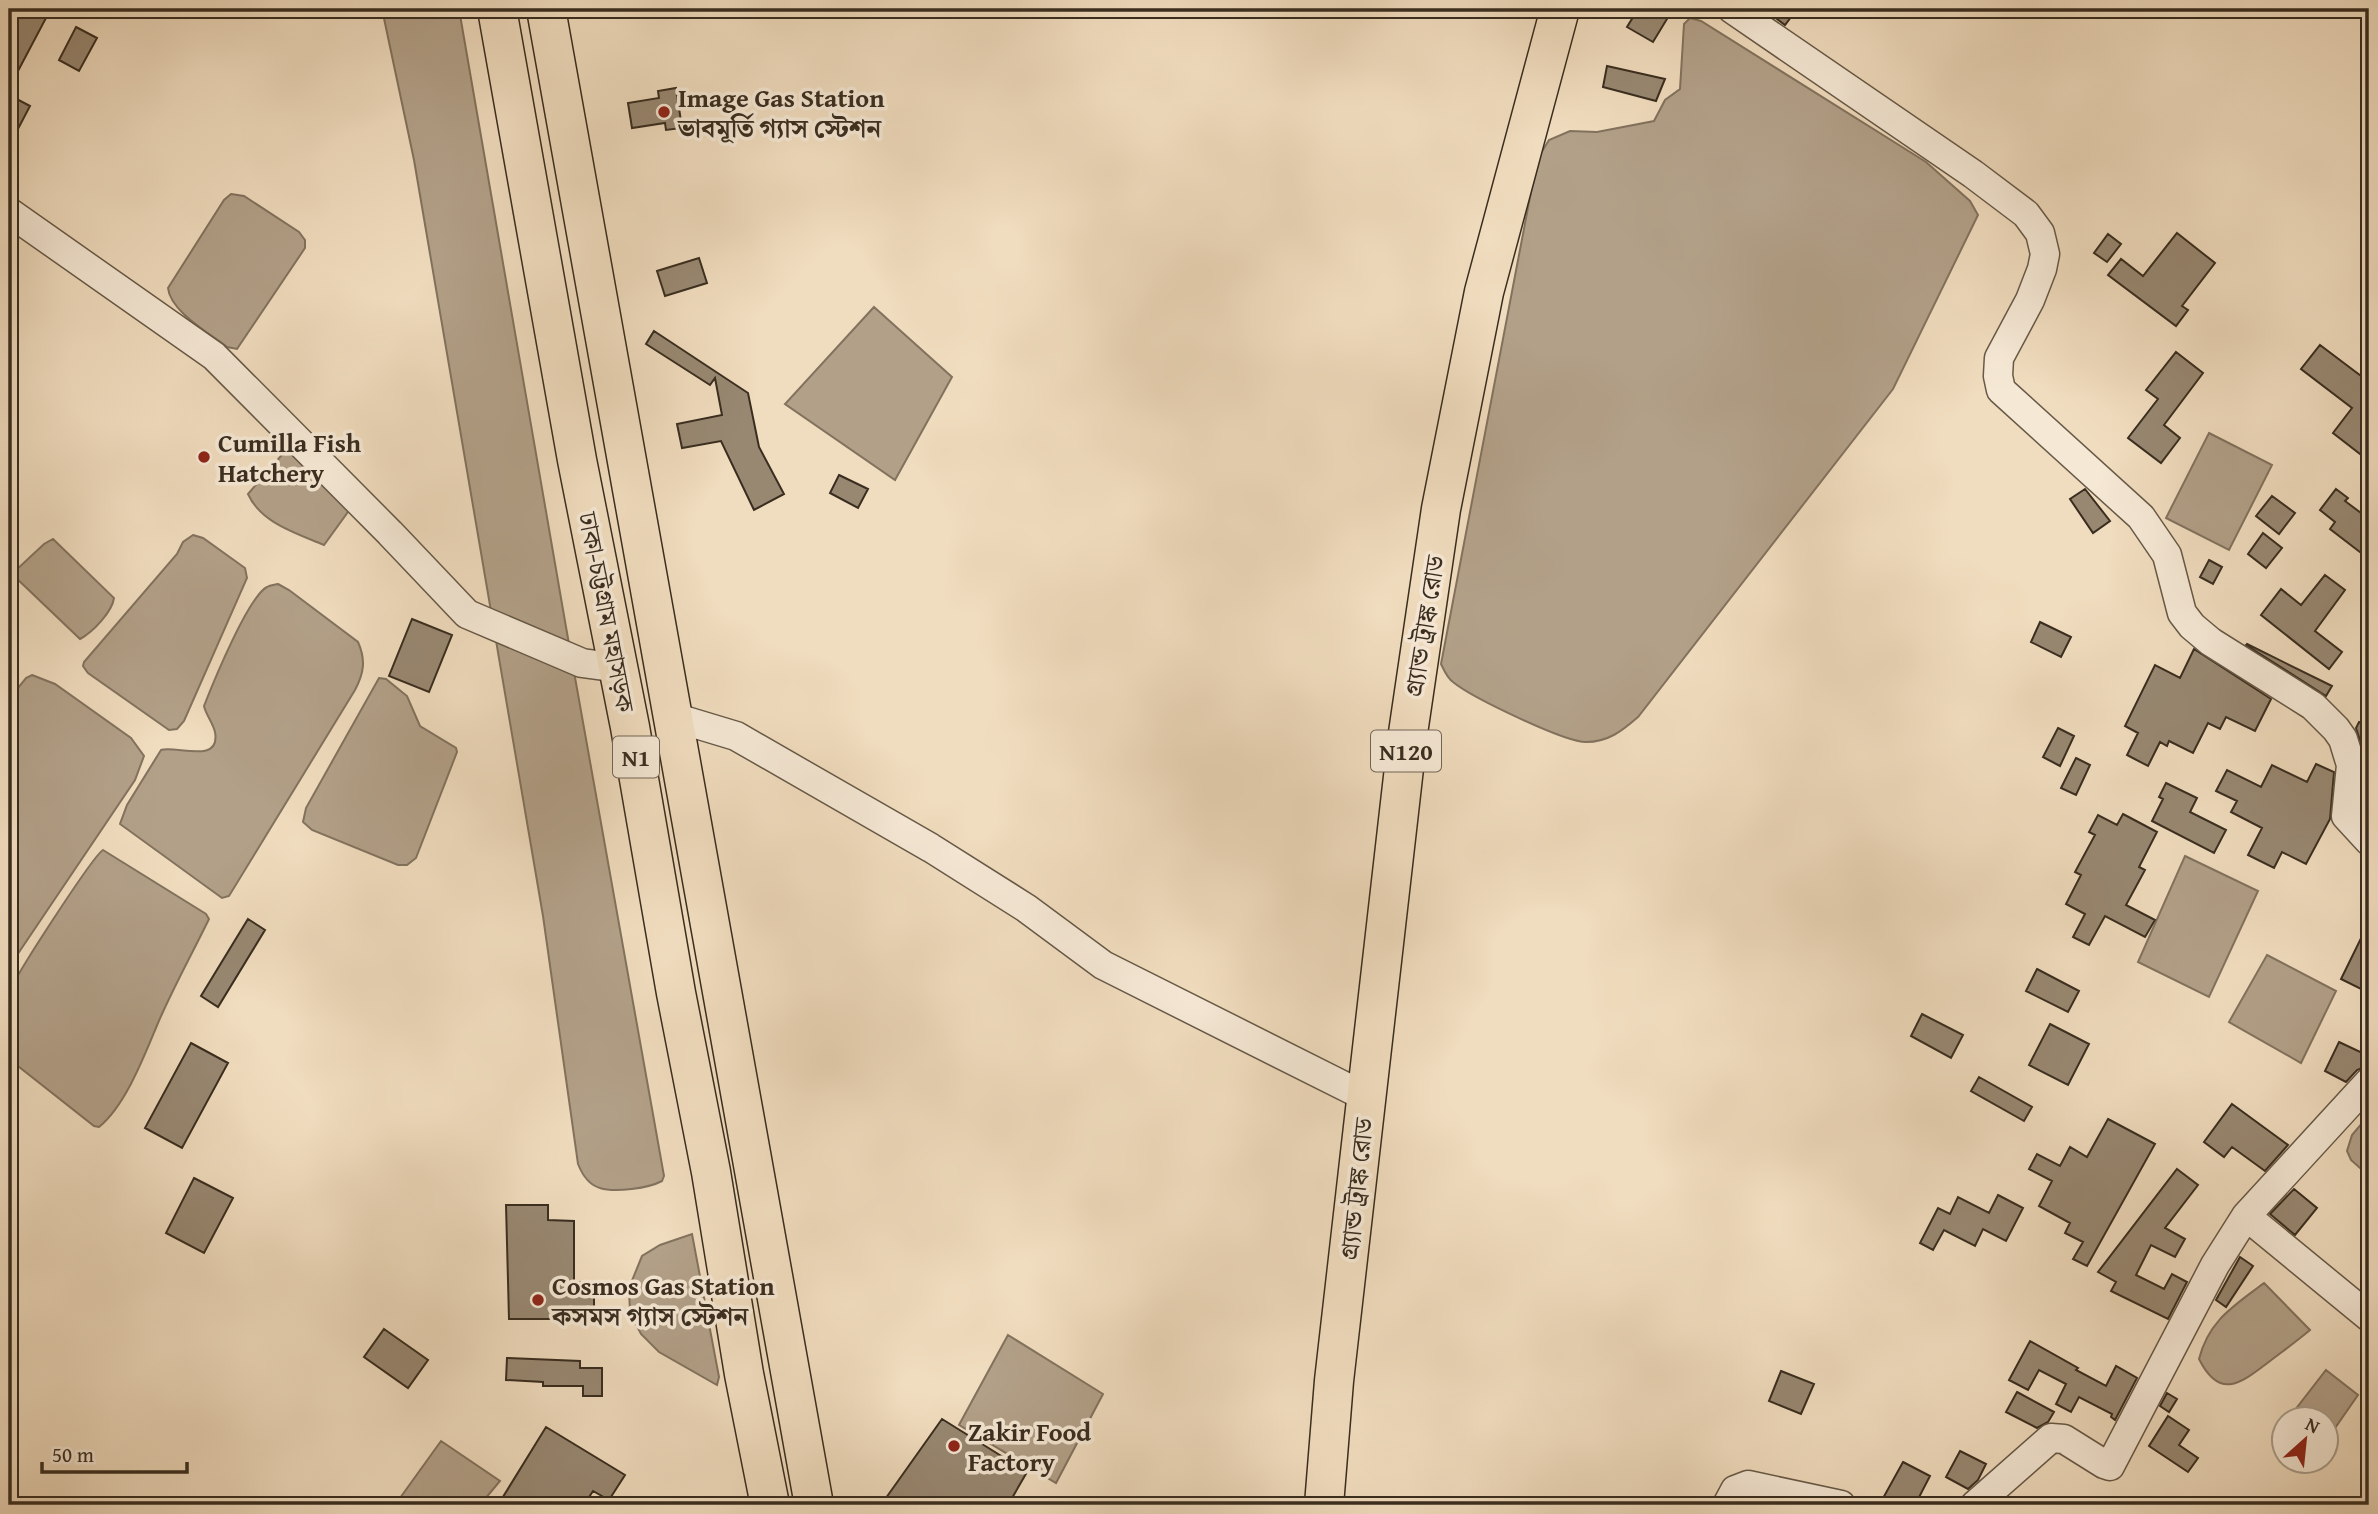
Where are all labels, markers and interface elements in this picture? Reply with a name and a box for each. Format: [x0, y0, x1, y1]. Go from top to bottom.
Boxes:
place label: Image Gas Station ভাবমূর্তি গ্যাস স্টেশন [677, 78, 885, 147]
marker: Image Gas Station ভাবমূর্তি গ্যাস স্টেশন [656, 104, 672, 120]
place label: Cumilla Fish Hatchery [218, 423, 362, 492]
marker: Cumilla Fish Hatchery [196, 449, 212, 465]
street label: ঢাকা-চট্টগ্রাম মহাসড়ক [568, 508, 646, 717]
street label: গ্র্যান্ড ট্রাঙ্ক রোড [1394, 552, 1455, 699]
road number: N120 [1371, 730, 1441, 772]
road number: N1 [613, 736, 659, 778]
street label: গ্র্যান্ড ট্রাঙ্ক রোড [1329, 1115, 1383, 1262]
place label: Cosmos Gas Station কসমস গ্যাস স্টেশন [551, 1266, 775, 1335]
marker: Cosmos Gas Station কসমস গ্যাস স্টেশন [530, 1292, 546, 1308]
north arrow [2270, 1406, 2340, 1476]
text: N [2301, 1409, 2325, 1440]
place label: Zakir Food Factory [968, 1412, 1091, 1481]
scale bar [42, 1430, 187, 1474]
marker: Zakir Food Factory [946, 1438, 962, 1454]
text: 50 m [52, 1439, 94, 1470]

